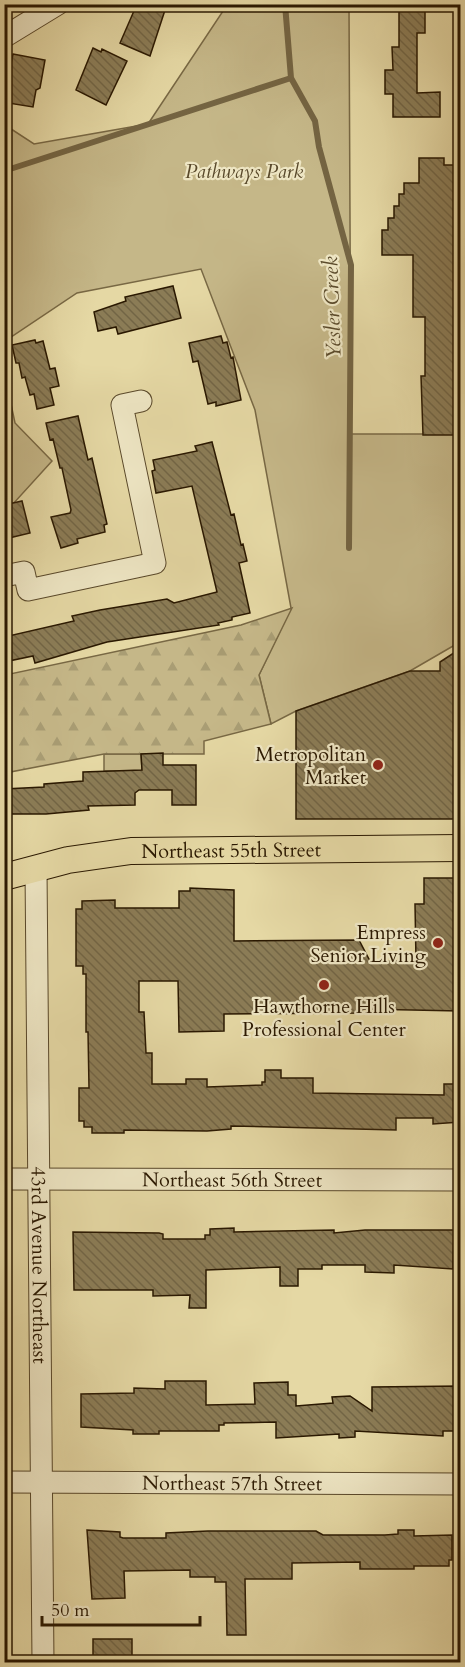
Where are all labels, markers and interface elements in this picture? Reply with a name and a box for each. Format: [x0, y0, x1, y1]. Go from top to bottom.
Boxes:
park label: Pathways Park [185, 158, 303, 185]
water label: Yesler Creek [316, 255, 349, 360]
place label: Metropolitan Market [255, 741, 367, 791]
marker: Metropolitan Market [371, 758, 385, 772]
street label: Northeast 55th Street [141, 836, 322, 865]
place label: Empress Senior Living [310, 919, 427, 969]
marker: Empress Senior Living [431, 936, 445, 950]
marker: Hawthorne Hills Professional Center [317, 978, 331, 992]
place label: Hawthorne Hills Professional Center [242, 993, 407, 1043]
street label: 43rd Avenue Northeast [25, 1166, 53, 1364]
street label: Northeast 56th Street [142, 1166, 323, 1194]
street label: Northeast 57th Street [142, 1470, 323, 1497]
scale bar [42, 1589, 200, 1627]
text: 50 m [51, 1598, 90, 1623]

